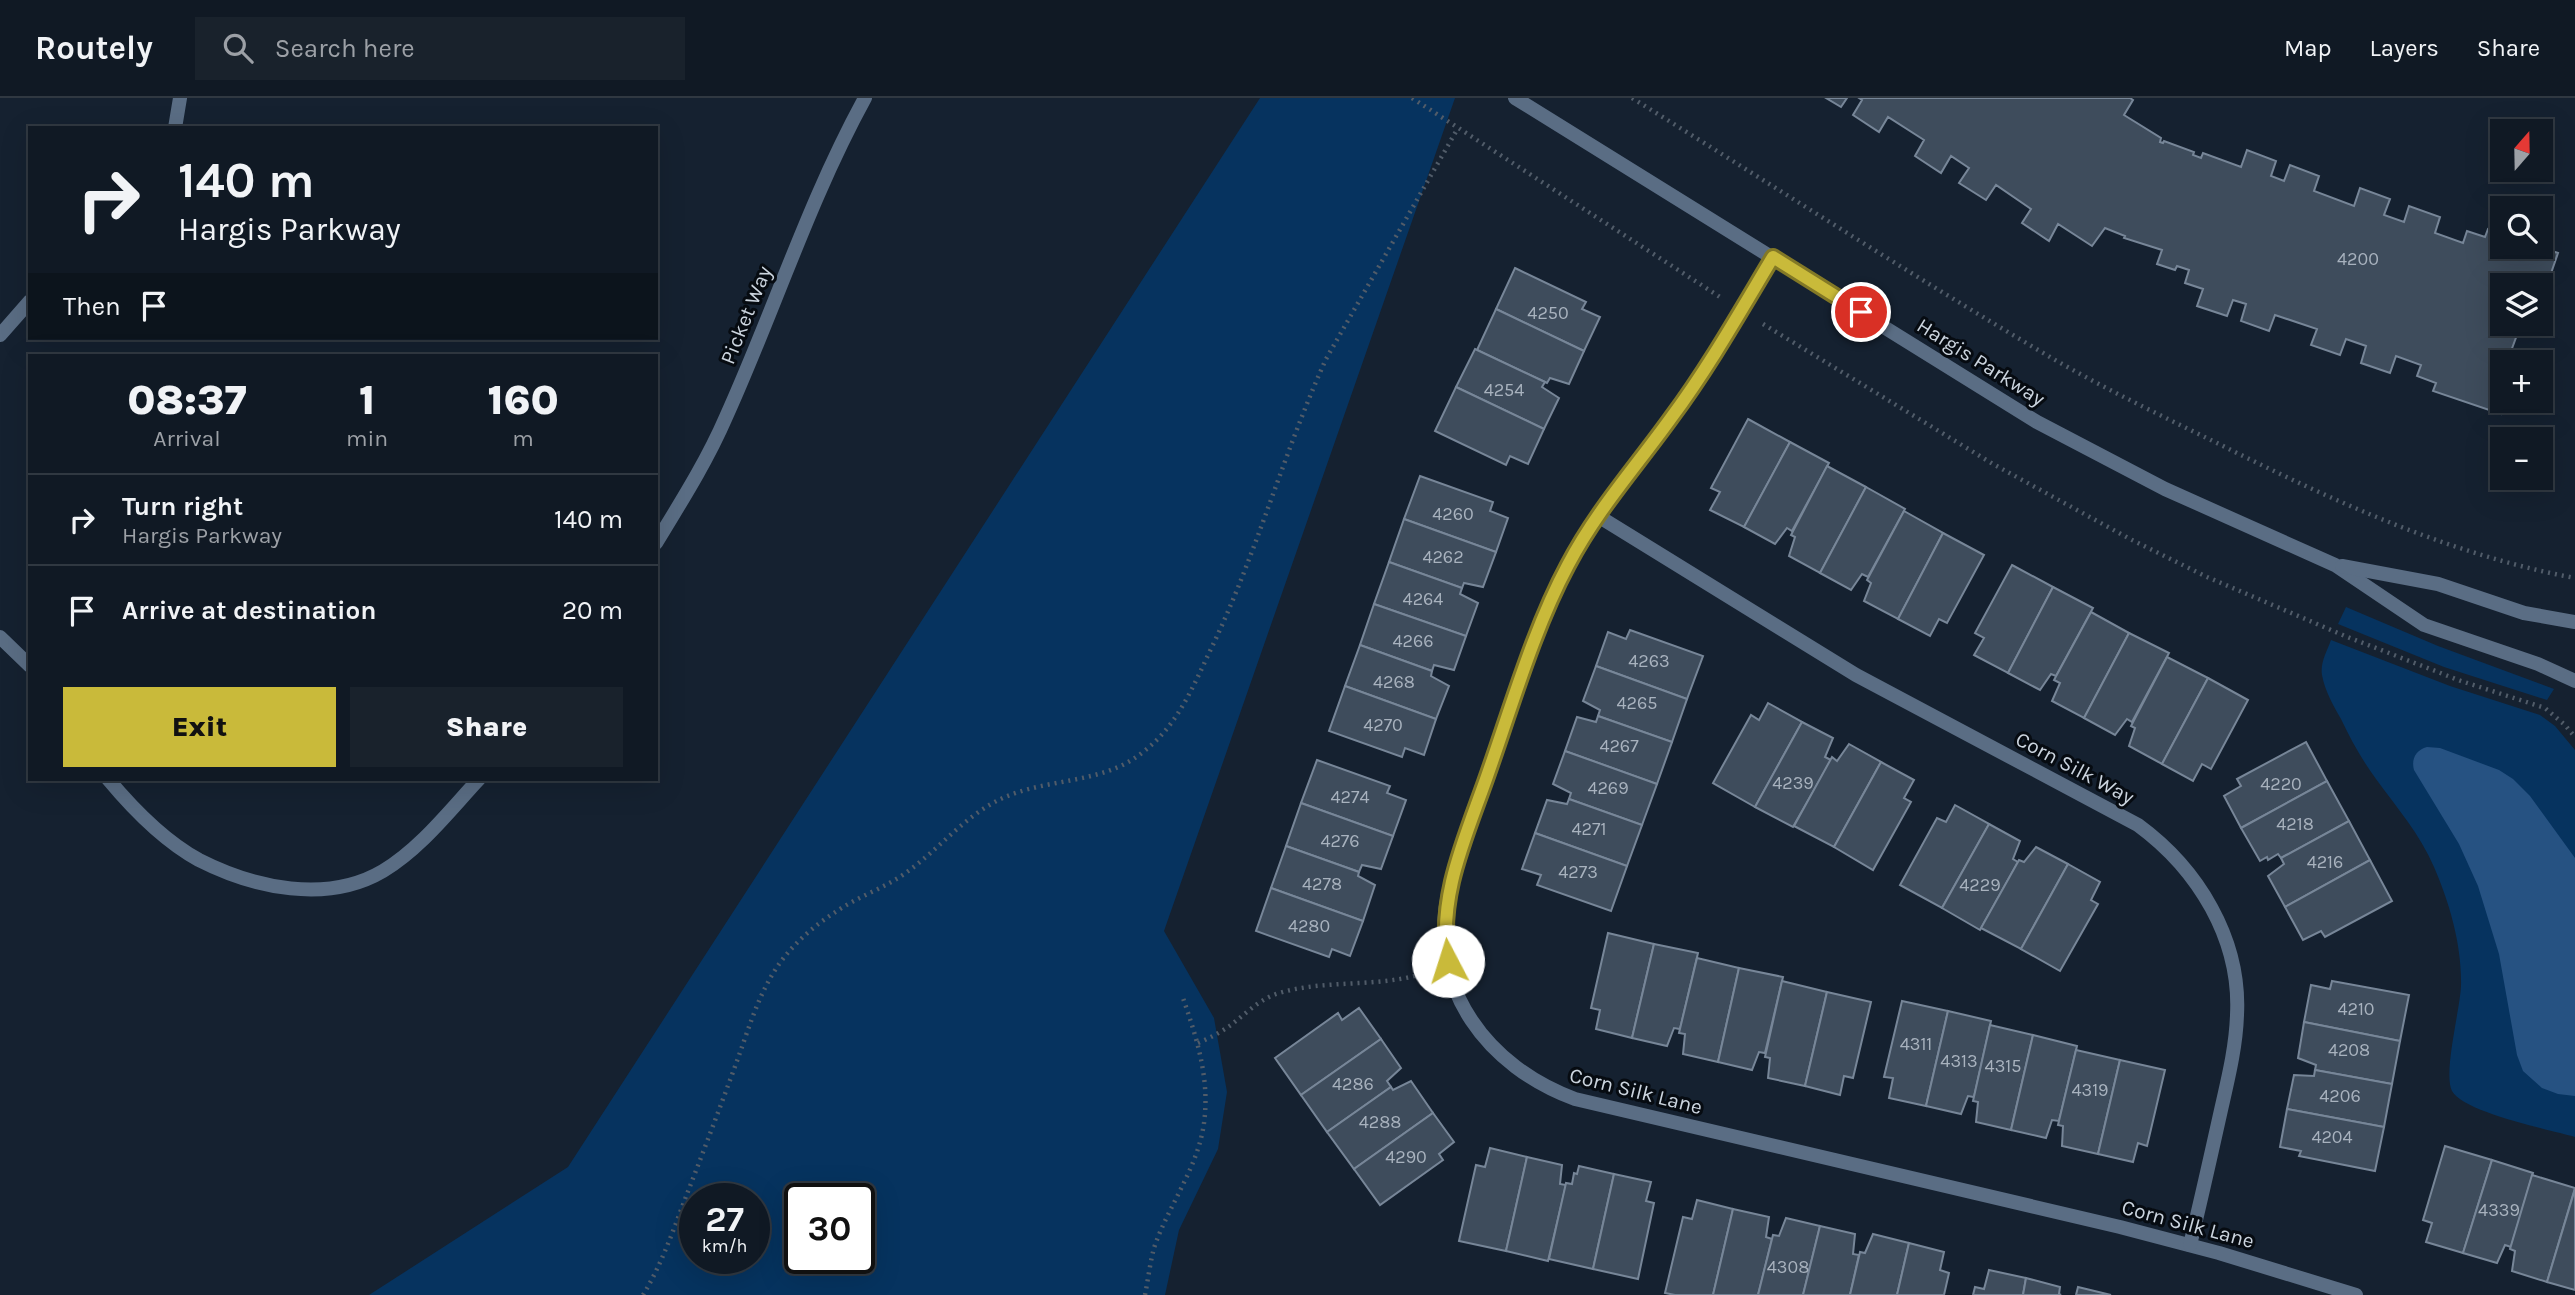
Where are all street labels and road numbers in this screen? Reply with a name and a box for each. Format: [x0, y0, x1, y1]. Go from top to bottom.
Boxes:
street label: Picket Way [715, 262, 777, 368]
street label: Hargis Parkway [1913, 313, 2050, 411]
street label: Corn Silk Way [2012, 727, 2139, 809]
street label: Corn Silk Lane [1567, 1063, 1705, 1119]
street label: Corn Silk Lane [2119, 1195, 2257, 1253]

